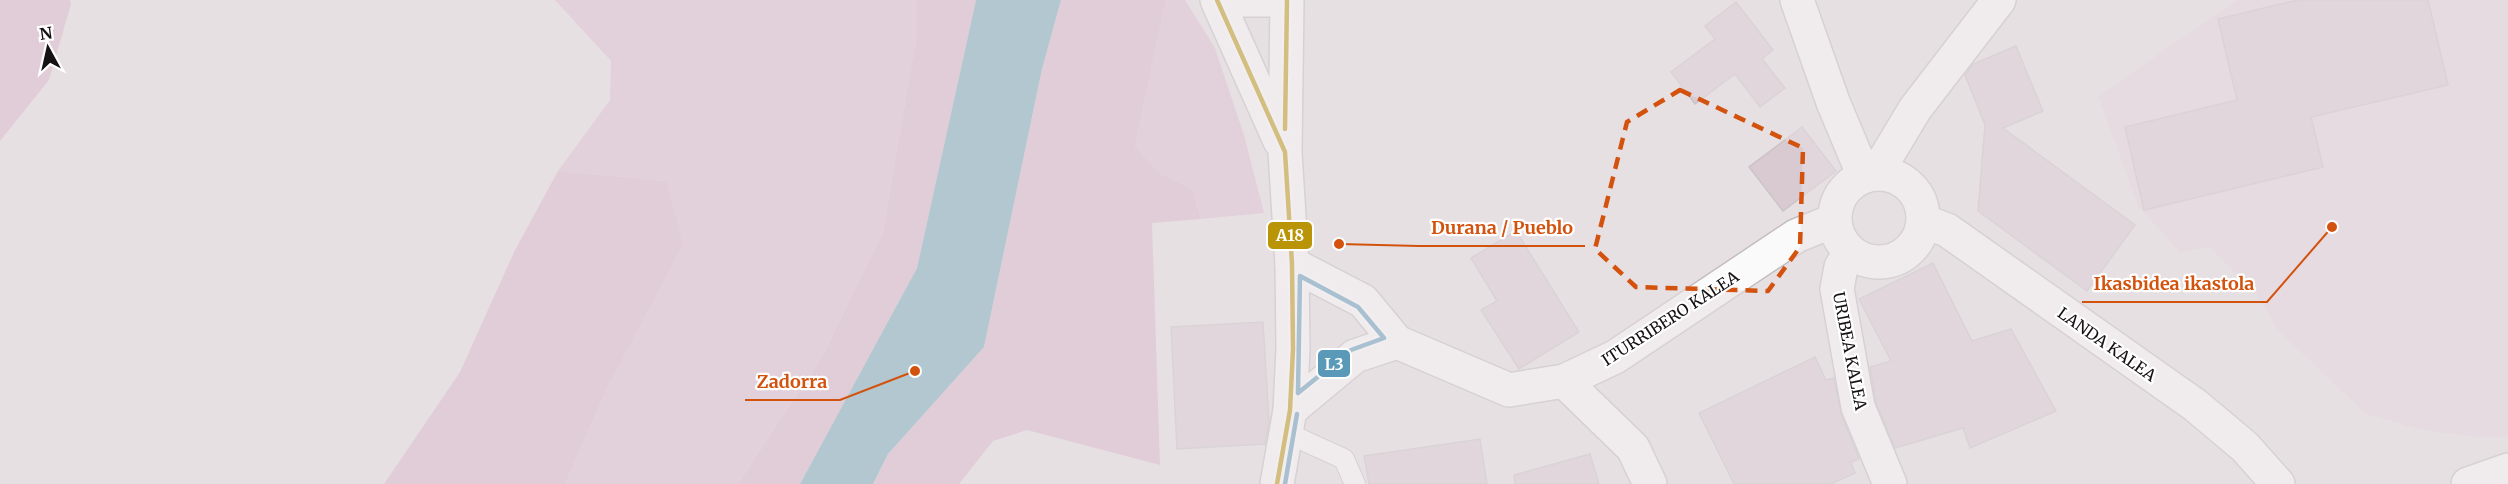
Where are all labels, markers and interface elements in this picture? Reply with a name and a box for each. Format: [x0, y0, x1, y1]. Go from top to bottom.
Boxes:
north arrow [18, 18, 78, 78]
text: N [38, 22, 54, 44]
callout: Durana / Pueblo [1419, 210, 1585, 246]
text: Durana / Pueblo [1431, 216, 1573, 239]
line badge: A18 [1267, 221, 1313, 250]
text: A18 [1275, 225, 1304, 245]
street label: ITURRIBERO KALEA [1598, 266, 1743, 370]
callout: Ikasbidea ikastola [2082, 266, 2267, 302]
text: Ikasbidea ikastola [2094, 272, 2254, 295]
street label: URIBEA KALEA [1829, 290, 1871, 413]
street label: LANDA KALEA [2054, 303, 2161, 386]
line badge: L3 [1317, 349, 1351, 378]
text: L3 [1324, 354, 1344, 374]
callout: Zadorra [745, 364, 840, 400]
text: Zadorra [757, 370, 827, 393]

